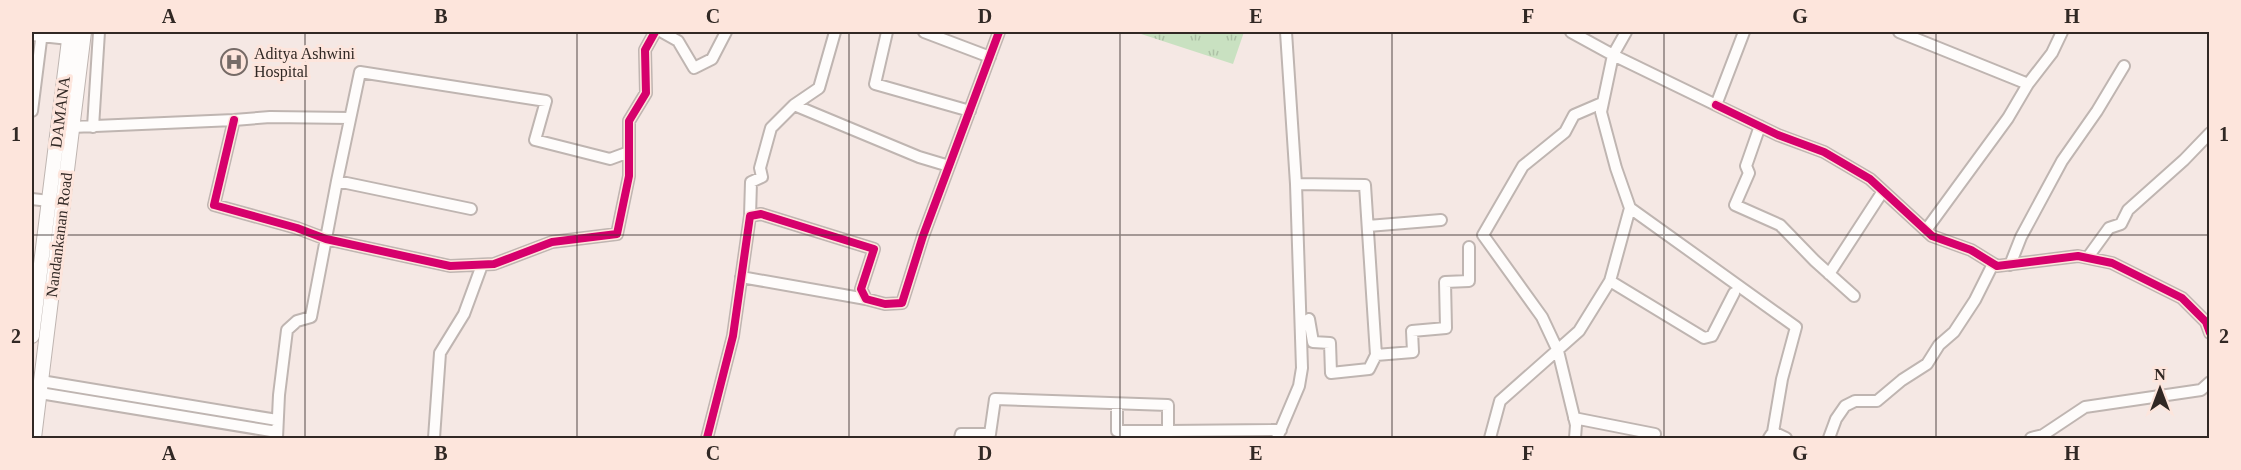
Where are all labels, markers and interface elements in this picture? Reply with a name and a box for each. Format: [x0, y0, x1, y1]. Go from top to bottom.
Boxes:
text: A [162, 5, 177, 27]
text: B [434, 5, 448, 27]
text: C [706, 5, 720, 27]
text: D [978, 5, 992, 27]
text: E [1249, 5, 1263, 27]
text: F [1522, 5, 1534, 27]
text: G [1792, 5, 1808, 27]
text: H [2064, 5, 2080, 27]
place label: Aditya Ashwini Hospital [254, 45, 355, 81]
hospital icon: Aditya Ashwini Hospital [219, 47, 249, 77]
street label: DAMANA [47, 75, 73, 149]
text: 1 [11, 123, 21, 145]
text: 1 [2219, 123, 2229, 145]
street label: Nandankanan Road [43, 172, 75, 298]
text: 2 [11, 325, 21, 347]
text: 2 [2219, 325, 2229, 347]
north arrow [2130, 359, 2190, 419]
text: N [2154, 366, 2166, 383]
text: A [162, 442, 177, 464]
text: B [434, 442, 448, 464]
text: C [706, 442, 720, 464]
text: D [978, 442, 992, 464]
text: E [1249, 442, 1263, 464]
text: F [1522, 442, 1534, 464]
text: G [1792, 442, 1808, 464]
text: H [2064, 442, 2080, 464]

